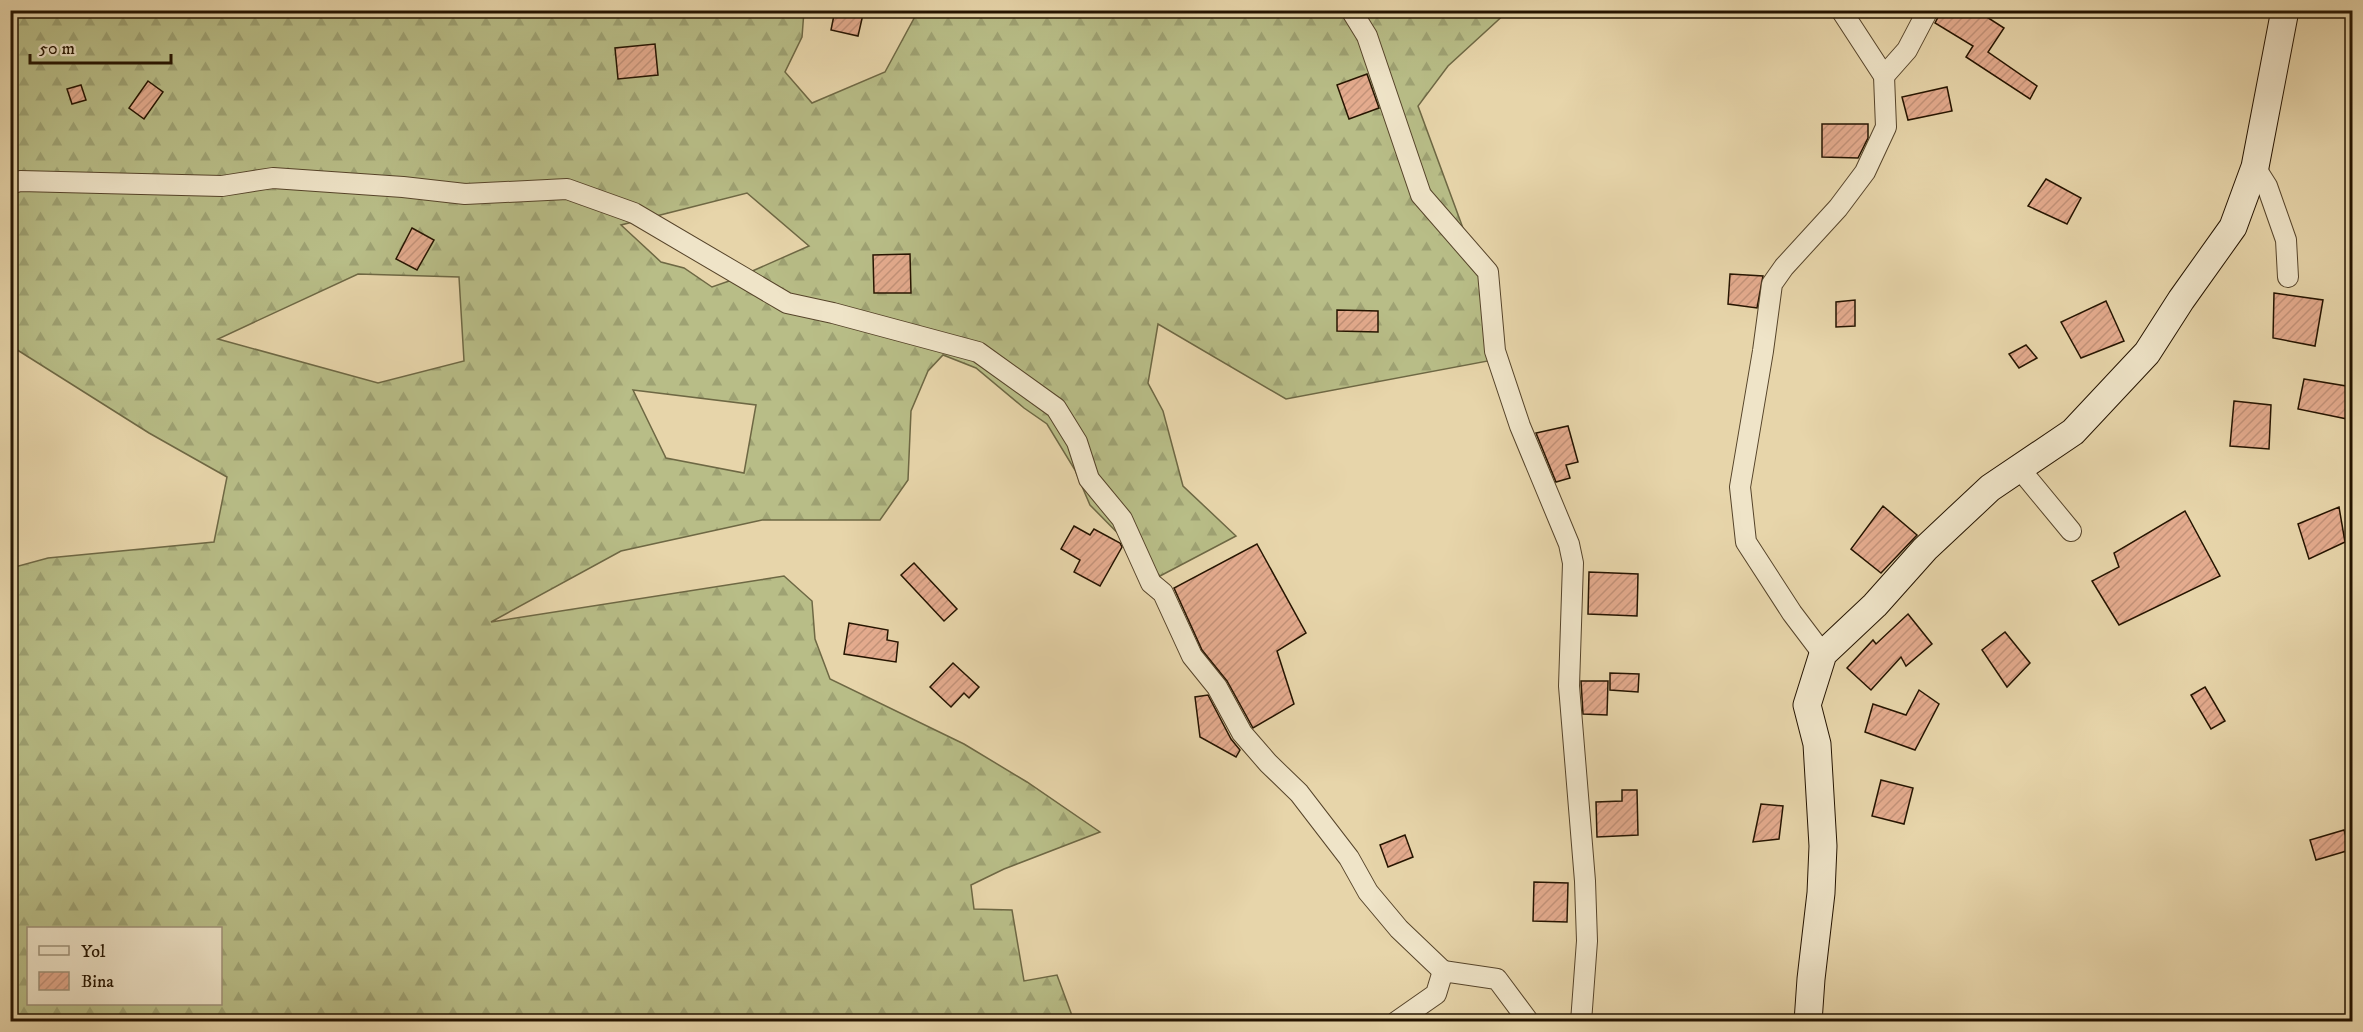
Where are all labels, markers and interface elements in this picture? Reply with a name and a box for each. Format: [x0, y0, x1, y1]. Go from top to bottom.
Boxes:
scale bar [30, 27, 171, 65]
text: 50 m [39, 38, 75, 60]
legend [27, 927, 222, 1005]
text: Yol [81, 941, 106, 963]
text: Bina [81, 971, 114, 993]

